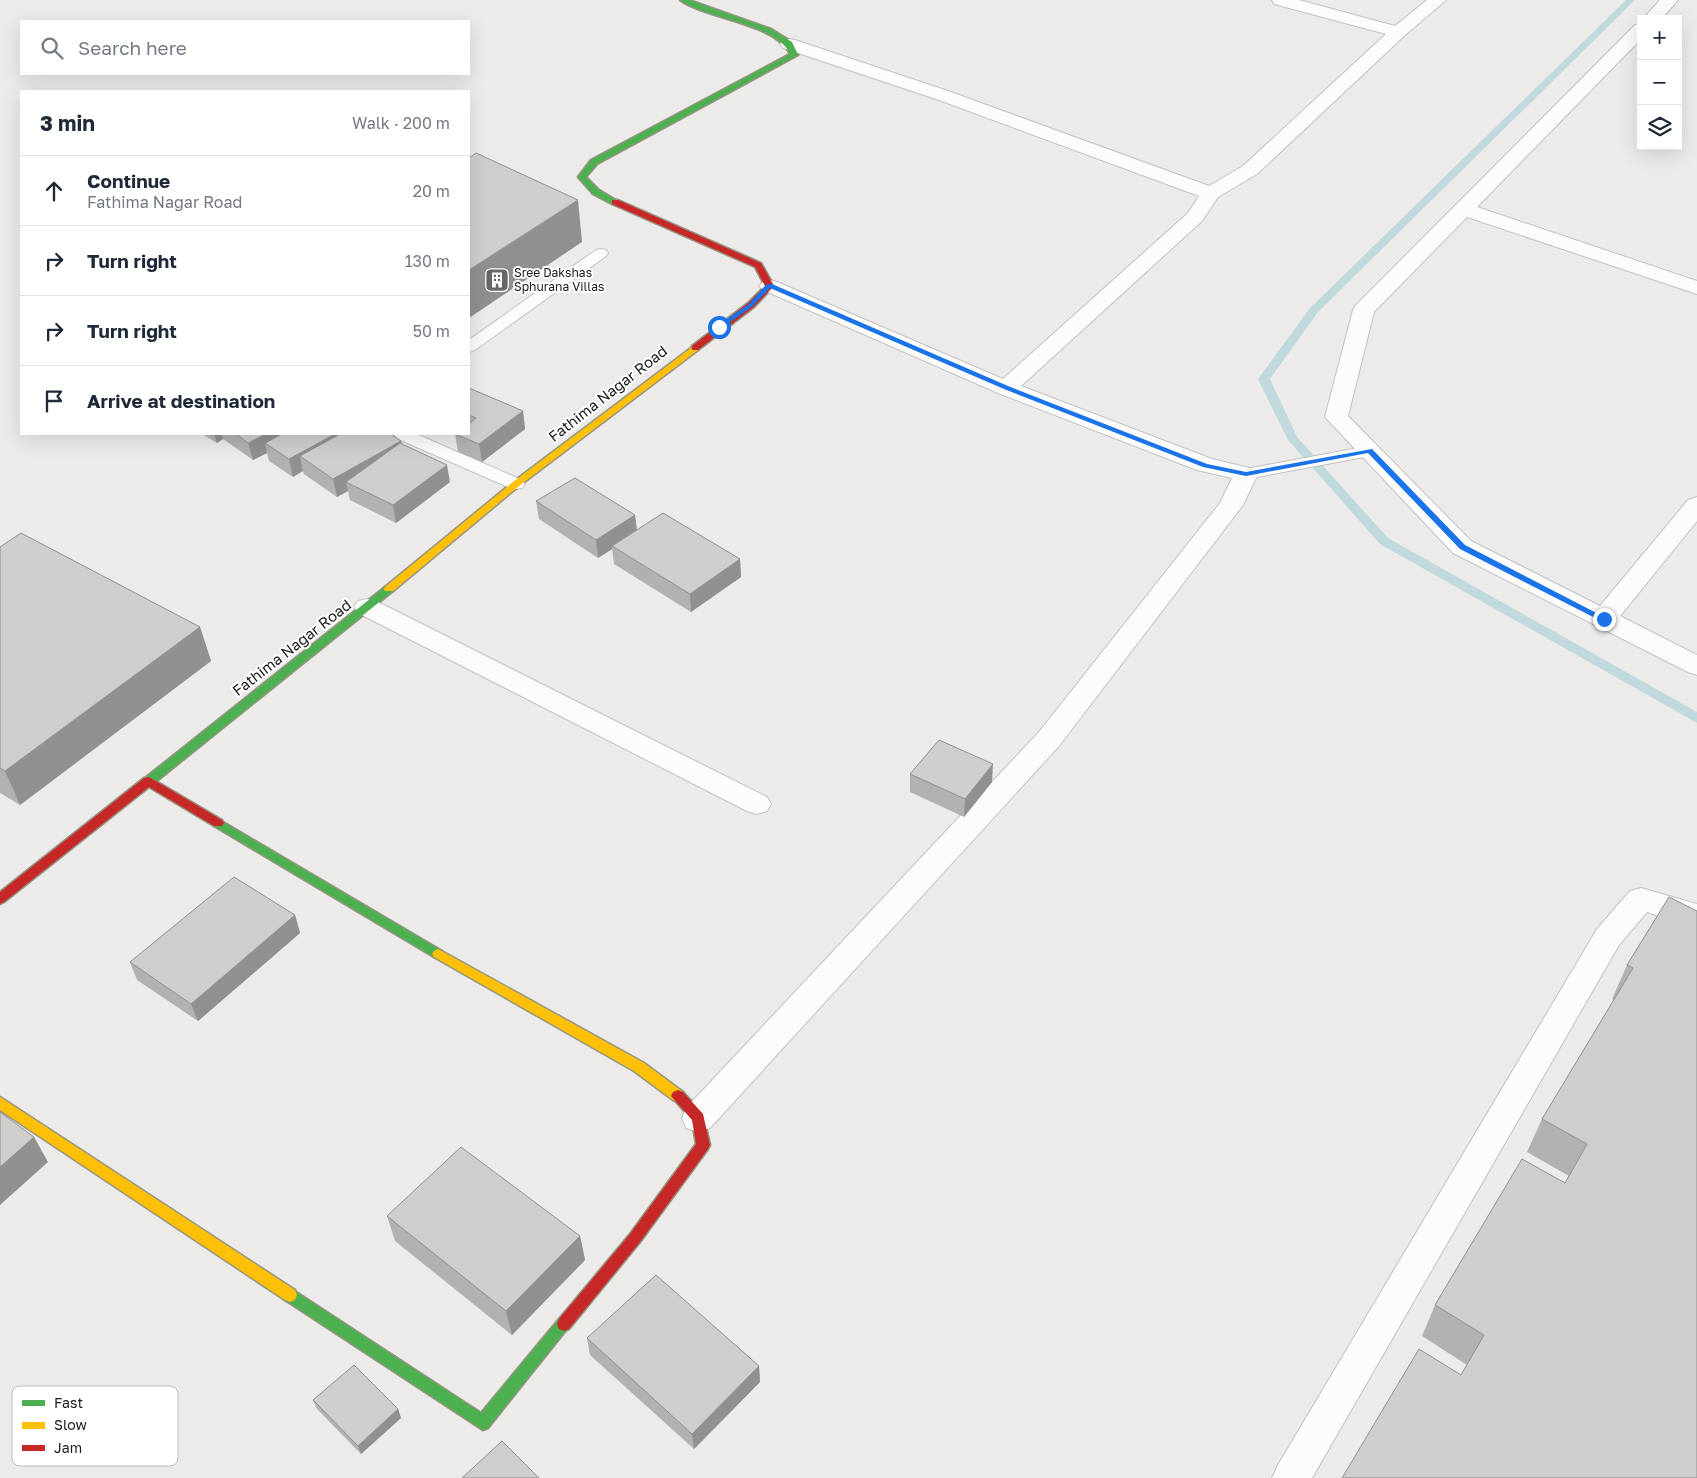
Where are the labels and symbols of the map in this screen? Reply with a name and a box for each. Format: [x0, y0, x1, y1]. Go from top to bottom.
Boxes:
place label: Sree Dakshas Sphurana Villas [514, 265, 604, 294]
building icon: Sree Dakshas Sphurana Villas [484, 267, 510, 293]
route start [708, 316, 731, 339]
street label: Fathima Nagar Road [544, 341, 670, 445]
street label: Fathima Nagar Road [228, 595, 354, 699]
route end [1593, 608, 1616, 631]
legend [12, 1386, 178, 1466]
text: Fast [54, 1394, 83, 1411]
text: Slow [54, 1416, 87, 1433]
text: Jam [54, 1439, 82, 1456]

